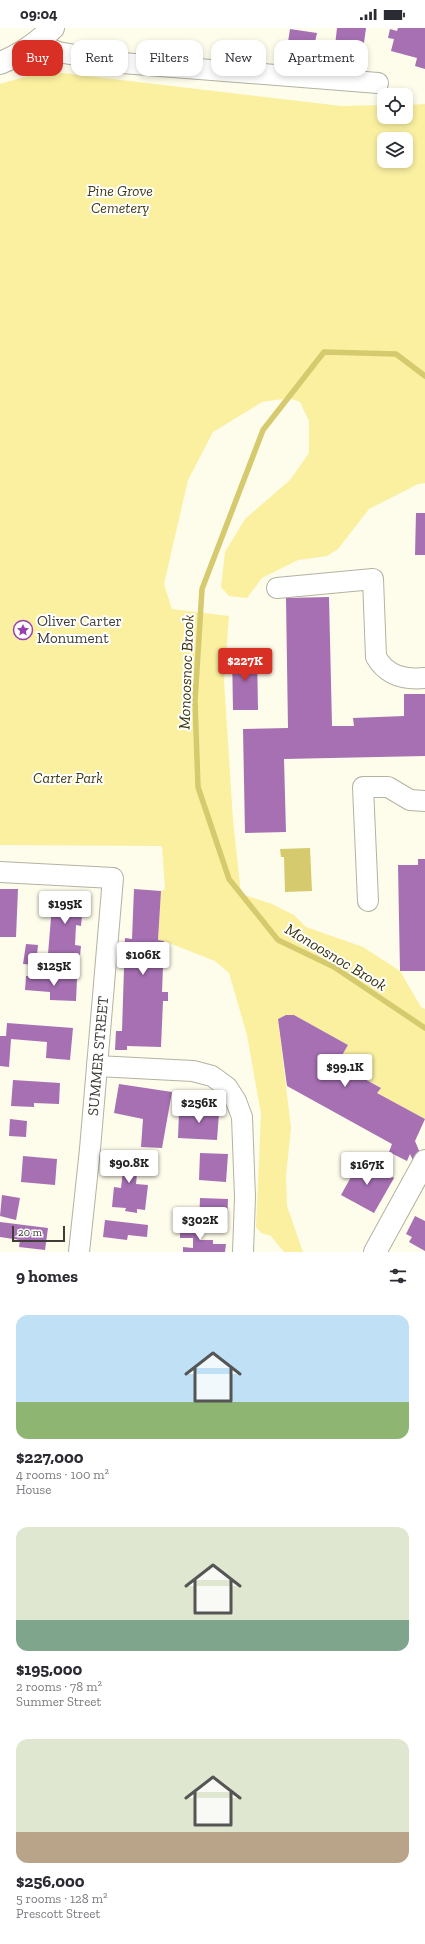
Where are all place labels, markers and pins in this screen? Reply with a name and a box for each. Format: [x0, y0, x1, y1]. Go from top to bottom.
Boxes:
place label: Oliver Carter Monument [37, 612, 122, 647]
place icon: Oliver Carter Monument [12, 619, 34, 641]
pin: $227K [217, 648, 273, 682]
pin: $195K [37, 891, 93, 925]
pin: $106K [115, 942, 171, 976]
pin: $125K [26, 953, 82, 987]
pin: $99.1K [312, 1054, 378, 1088]
pin: $256K [171, 1090, 227, 1124]
pin: $90.8K [96, 1150, 162, 1184]
pin: $167K [339, 1152, 395, 1186]
pin: $302K [172, 1207, 228, 1241]

